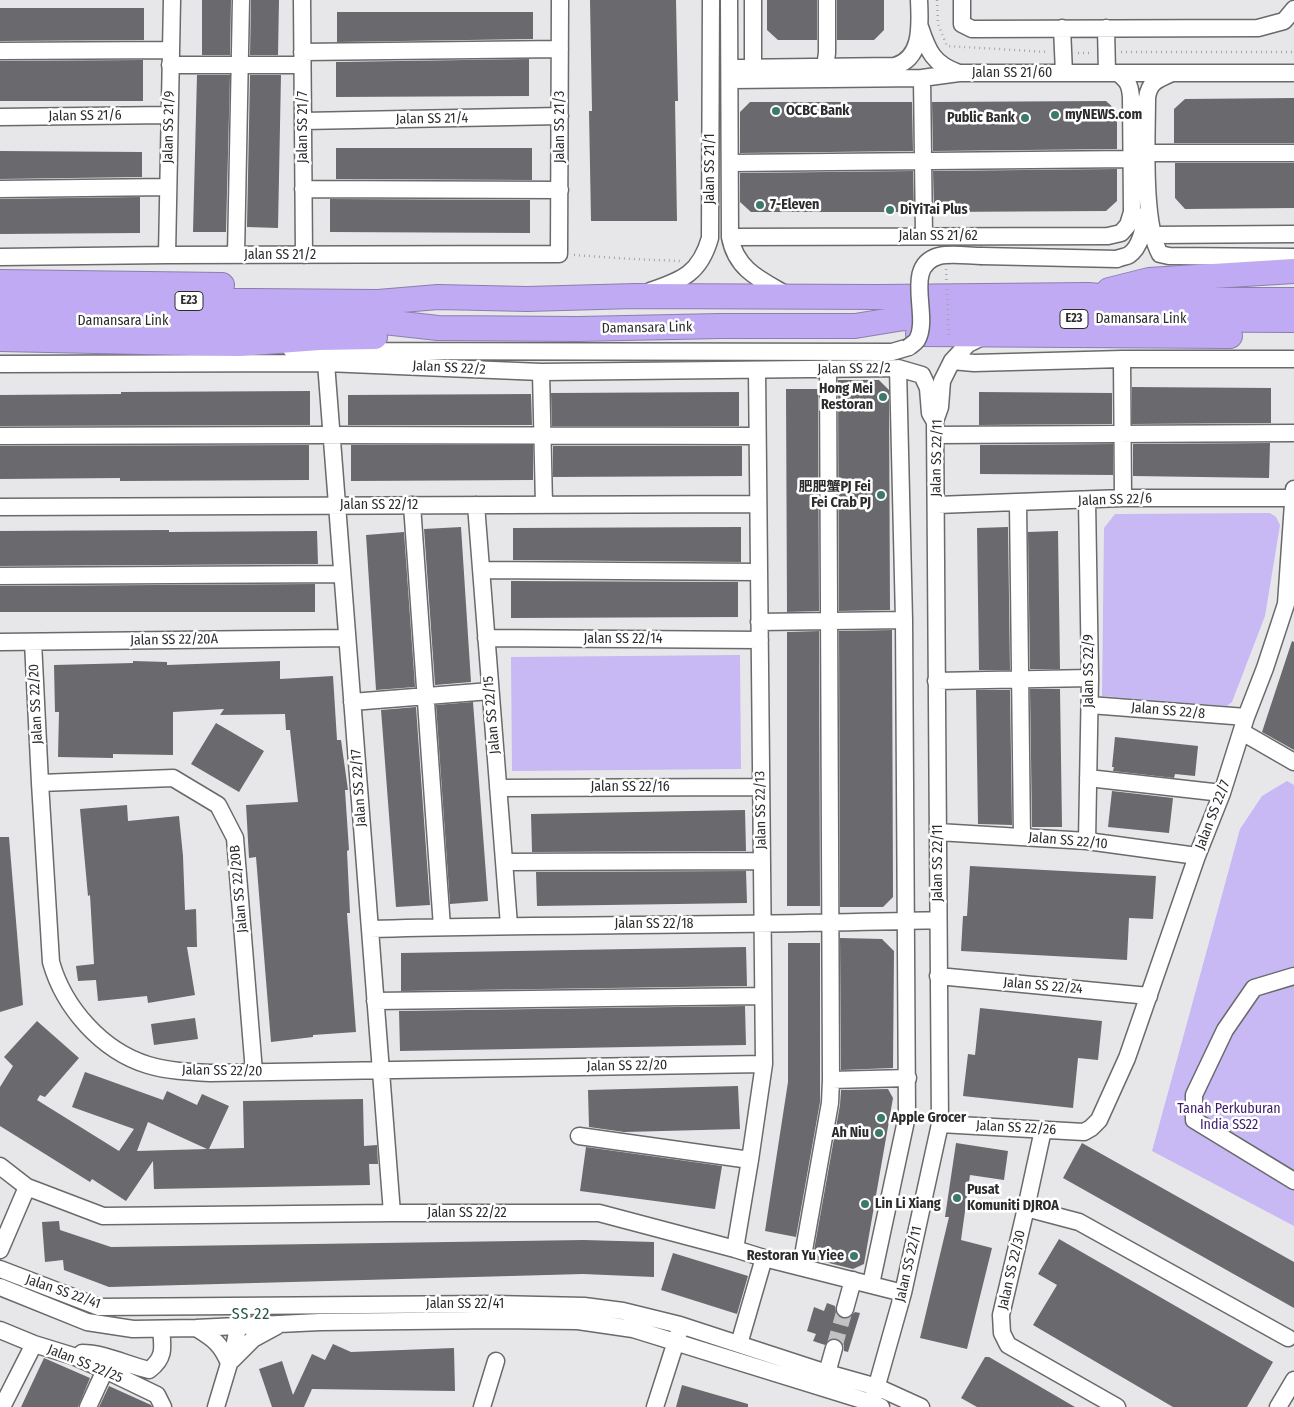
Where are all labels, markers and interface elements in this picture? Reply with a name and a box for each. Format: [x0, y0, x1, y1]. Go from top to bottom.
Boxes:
street label: Jalan SS 21/60 [972, 65, 1052, 81]
street label: Jalan SS 21/9 [160, 90, 178, 164]
street label: Jalan SS 21/7 [295, 91, 311, 163]
street label: Jalan SS 21/3 [552, 91, 568, 163]
place label: OCBC Bank [786, 103, 849, 119]
marker: OCBC Bank [770, 105, 782, 117]
street label: Jalan SS 21/6 [48, 107, 122, 125]
place label: myNEWS.com [1065, 107, 1142, 123]
marker: myNEWS.com [1049, 109, 1061, 121]
street label: Jalan SS 21/4 [396, 110, 468, 128]
place label: Public Bank [947, 110, 1015, 126]
marker: Public Bank [1019, 112, 1031, 124]
street label: Jalan SS 21/1 [702, 133, 718, 205]
place label: 7-Eleven [770, 197, 819, 213]
marker: 7-Eleven [754, 199, 766, 211]
place label: DiYiTai Plus [900, 202, 968, 218]
marker: DiYiTai Plus [884, 204, 896, 216]
street label: Jalan SS 21/62 [898, 228, 978, 244]
street label: Jalan SS 21/2 [244, 247, 316, 263]
road number: E23 [175, 292, 203, 310]
road number: E23 [1060, 310, 1088, 328]
street label: Damansara Link [1096, 311, 1186, 327]
street label: Damansara Link [78, 313, 168, 329]
street label: Damansara Link [601, 319, 693, 337]
street label: Jalan SS 22/2 [412, 358, 486, 378]
street label: Jalan SS 22/2 [817, 360, 891, 378]
place label: Hong Mei Restoran [819, 381, 873, 414]
marker: Hong Mei Restoran [877, 391, 889, 403]
street label: Jalan SS 22/11 [928, 419, 946, 497]
place label: 肥肥蟹PJ Fei Fei Crab PJ [799, 479, 871, 512]
marker: 肥肥蟹PJ Fei Fei Crab PJ [875, 489, 887, 501]
street label: Jalan SS 22/6 [1078, 490, 1152, 510]
street label: Jalan SS 22/12 [340, 497, 418, 513]
street label: Jalan SS 22/20A [130, 631, 218, 649]
street label: Jalan SS 22/14 [583, 631, 663, 647]
street label: Jalan SS 22/9 [1081, 634, 1097, 708]
street label: Jalan SS 22/20 [26, 663, 46, 745]
street label: Jalan SS 22/15 [480, 675, 504, 755]
street label: Jalan SS 22/8 [1130, 699, 1206, 723]
street label: Jalan SS 22/17 [348, 749, 370, 827]
street label: Jalan SS 22/13 [752, 771, 770, 849]
street label: Jalan SS 22/7 [1192, 778, 1234, 852]
street label: Jalan SS 22/16 [590, 779, 670, 795]
street label: Jalan SS 22/11 [930, 824, 946, 902]
street label: Jalan SS 22/10 [1028, 829, 1108, 853]
street label: Jalan SS 22/20B [227, 844, 251, 934]
street label: Jalan SS 22/18 [614, 916, 694, 932]
street label: Jalan SS 22/24 [1003, 974, 1083, 998]
street label: Jalan SS 22/20 [587, 1057, 667, 1075]
street label: Jalan SS 22/20 [182, 1062, 262, 1080]
park label: Tanah Perkuburan India SS22 [1177, 1101, 1281, 1134]
place label: Apple Grocer [891, 1110, 966, 1126]
marker: Apple Grocer [875, 1112, 887, 1124]
street label: Jalan SS 22/26 [976, 1118, 1056, 1138]
place label: Ah Niu [832, 1125, 869, 1141]
marker: Ah Niu [873, 1127, 885, 1139]
place label: Pusat Komuniti DJROA [967, 1182, 1059, 1214]
marker: Pusat Komuniti DJROA [951, 1192, 963, 1204]
place label: Lin Li Xiang [875, 1196, 941, 1212]
marker: Lin Li Xiang [859, 1198, 871, 1210]
street label: Jalan SS 22/22 [427, 1205, 507, 1221]
street label: Jalan SS 22/11 [892, 1224, 926, 1304]
street label: Jalan SS 22/30 [995, 1229, 1029, 1311]
place label: Restoran Yu Yiee [747, 1248, 844, 1264]
marker: Restoran Yu Yiee [848, 1250, 860, 1262]
street label: Jalan SS 22/41 [23, 1271, 103, 1313]
street label: Jalan SS 22/41 [426, 1296, 504, 1312]
district label: SS 22 [231, 1305, 271, 1325]
street label: Jalan SS 22/25 [45, 1341, 125, 1387]

